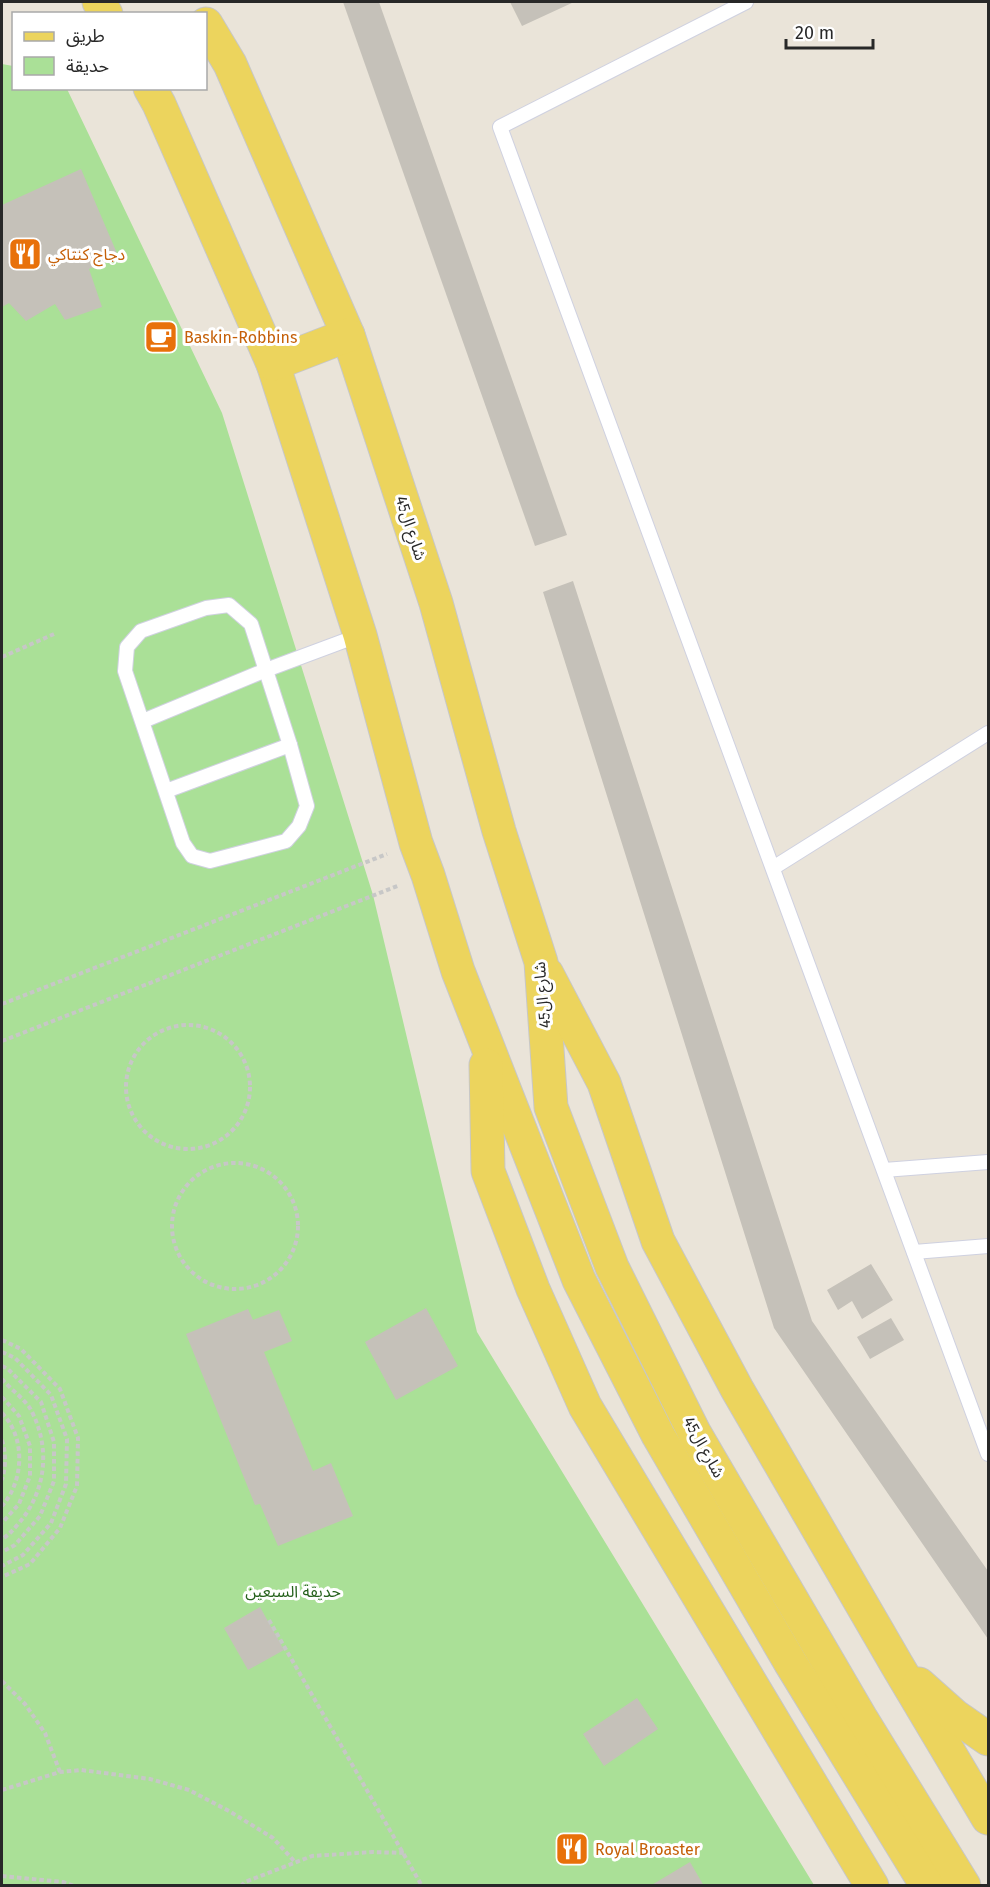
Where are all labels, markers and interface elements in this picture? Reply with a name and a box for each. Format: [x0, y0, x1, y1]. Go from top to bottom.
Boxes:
legend [12, 12, 207, 90]
scale bar [786, 12, 873, 50]
text: 20 m [795, 22, 834, 44]
text: طريق [66, 25, 105, 47]
text: حديقة [66, 55, 109, 77]
restaurant icon: دجاج كنتاكي [7, 236, 43, 272]
place label: دجاج كنتاكي [48, 245, 125, 267]
cafe icon: Baskin-Robbins [143, 319, 179, 355]
place label: Baskin-Robbins [184, 328, 297, 347]
street label: شارع ال45 [389, 493, 430, 564]
street label: شارع ال45 [530, 961, 557, 1029]
street label: شارع ال45 [677, 1413, 728, 1482]
park label: حديقة السبعين [245, 1582, 341, 1601]
restaurant icon: Royal Broaster [554, 1831, 590, 1867]
place label: Royal Broaster [595, 1840, 701, 1859]

